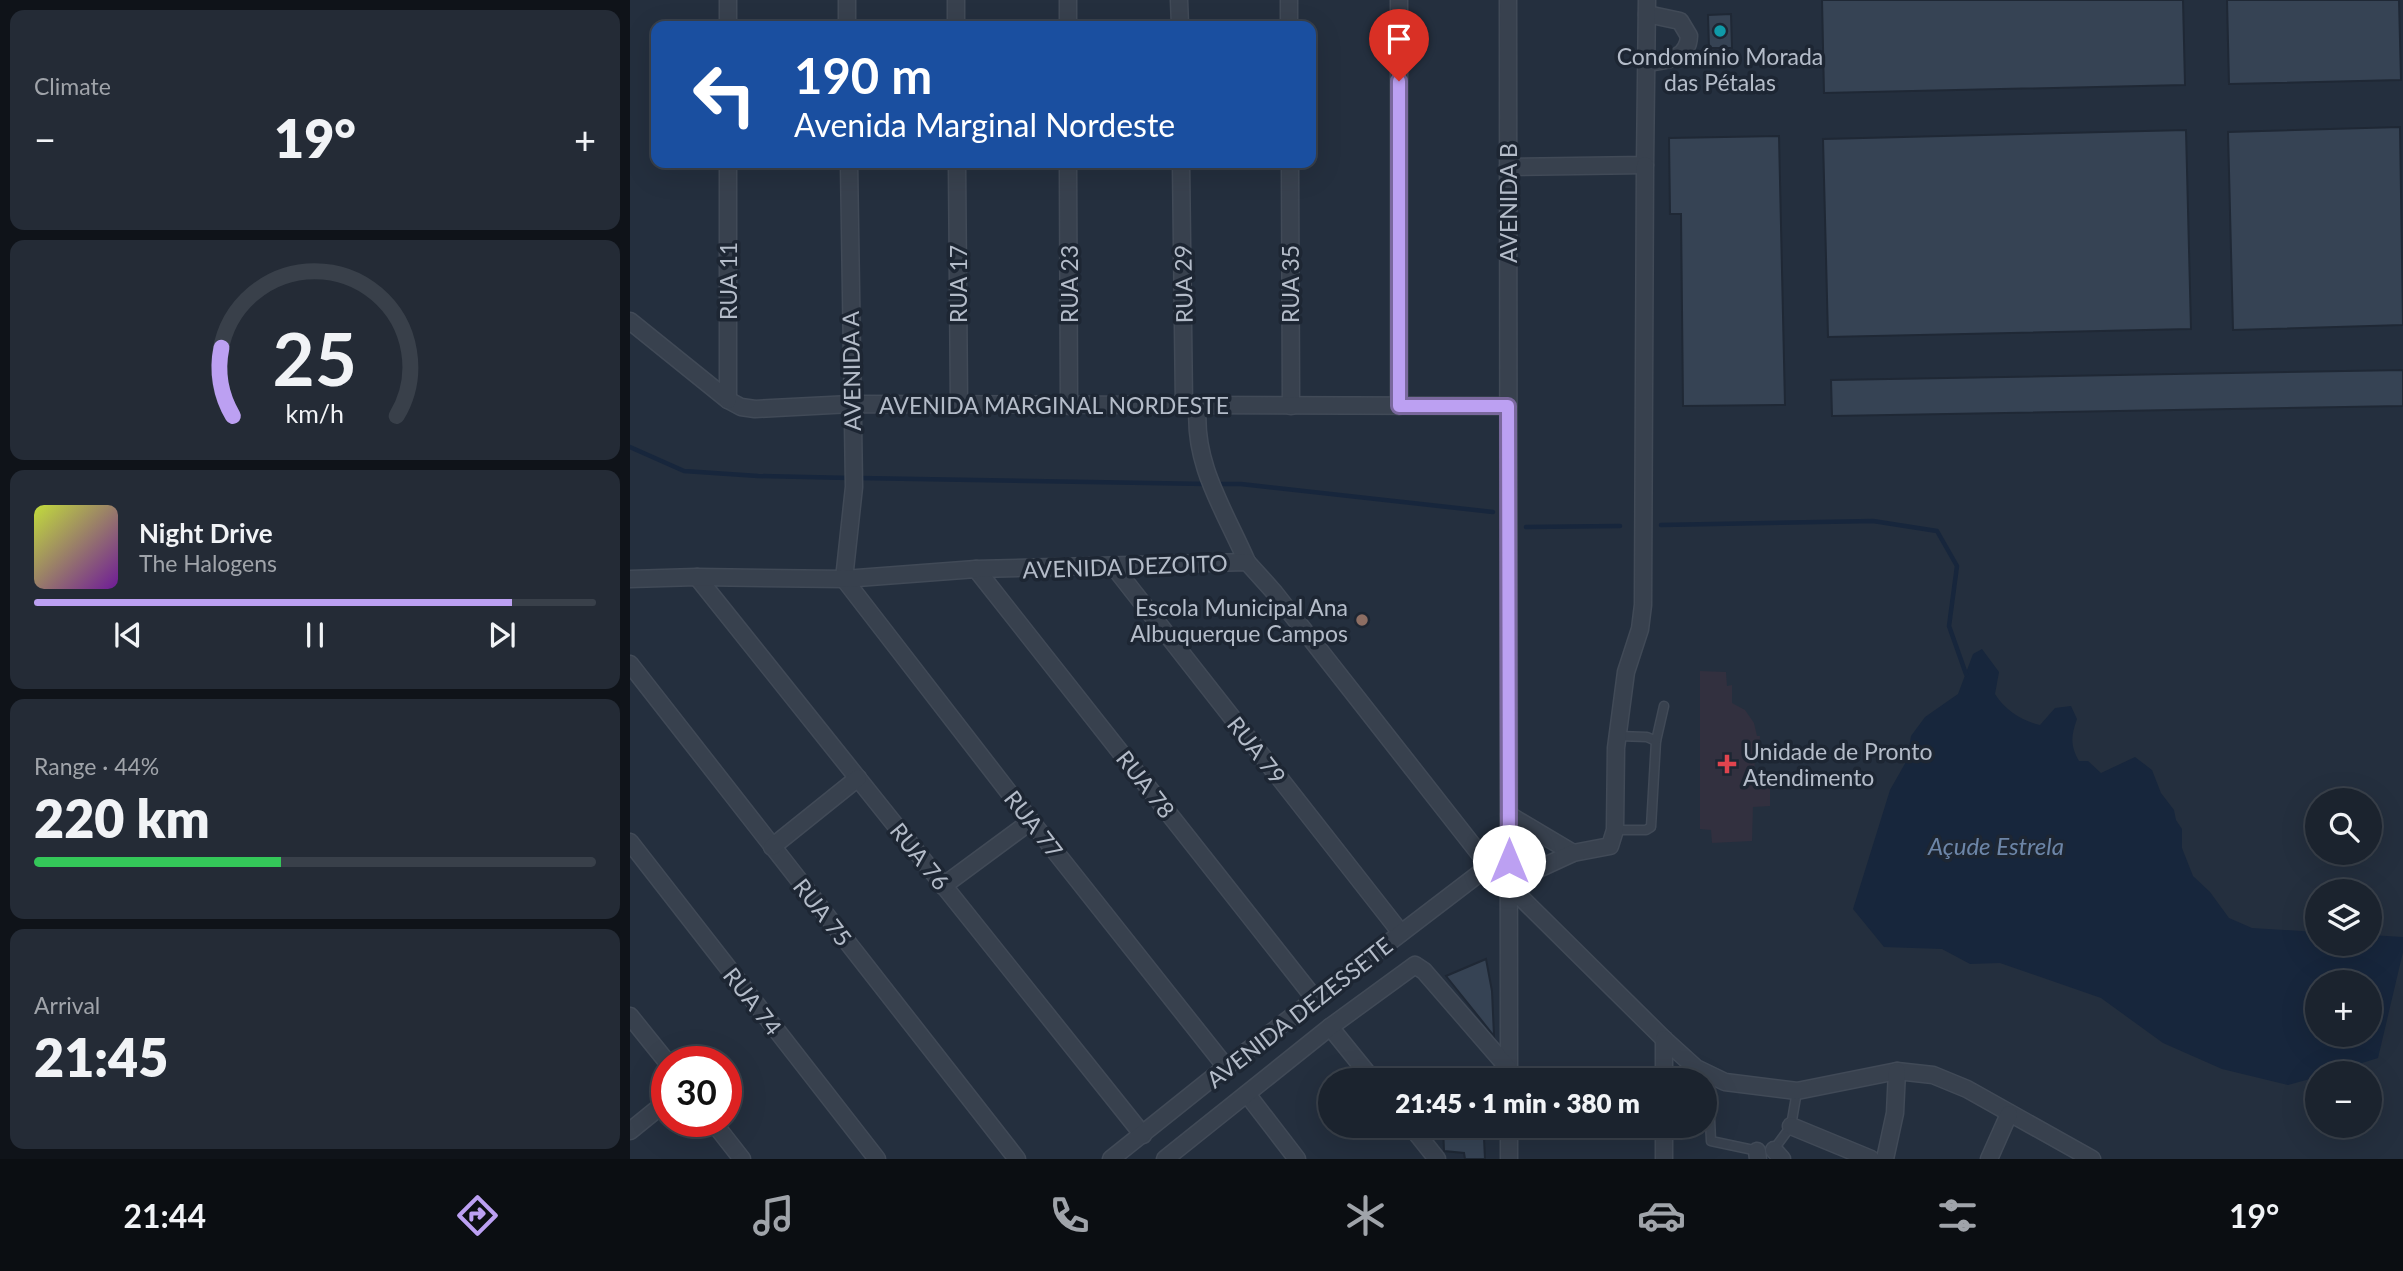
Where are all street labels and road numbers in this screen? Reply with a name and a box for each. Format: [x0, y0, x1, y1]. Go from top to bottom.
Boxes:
street label: AVENIDA B [1494, 143, 1522, 263]
street label: RUA 11 [714, 242, 742, 320]
street label: RUA 17 [944, 245, 972, 323]
street label: RUA 23 [1055, 245, 1083, 323]
street label: RUA 29 [1168, 245, 1198, 323]
street label: RUA 35 [1276, 245, 1304, 323]
street label: AVENIDA A [836, 310, 866, 431]
street label: AVENIDA MARGINAL NORDESTE [879, 391, 1229, 419]
street label: AVENIDA DEZOITO [1022, 548, 1228, 584]
street label: RUA 79 [1222, 711, 1292, 789]
street label: RUA 78 [1111, 745, 1181, 823]
street label: RUA 77 [999, 785, 1069, 863]
street label: RUA 76 [885, 817, 955, 895]
street label: RUA 75 [788, 873, 858, 951]
street label: AVENIDA DEZESSETE [1201, 931, 1397, 1093]
street label: RUA 74 [718, 962, 788, 1040]

